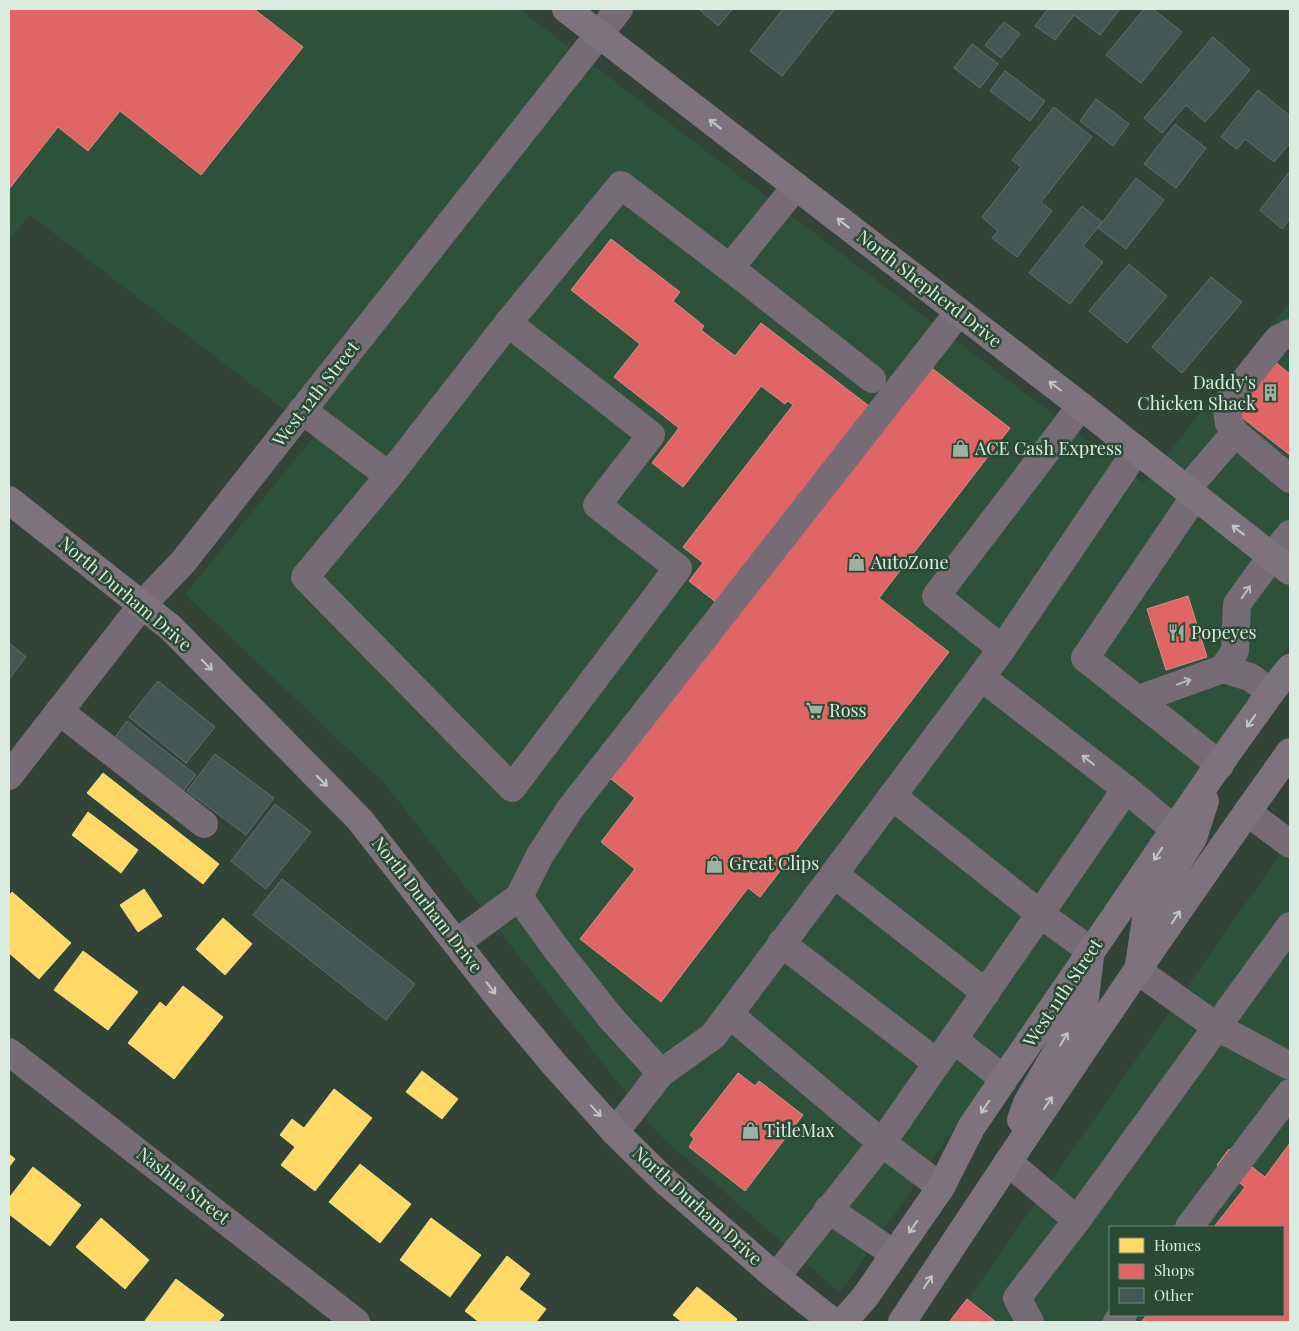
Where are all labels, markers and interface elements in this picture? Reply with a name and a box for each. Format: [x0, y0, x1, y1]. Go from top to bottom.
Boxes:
one-way arrow [708, 119, 722, 129]
one-way arrow [836, 218, 850, 228]
street label: North Shepherd Drive [852, 224, 1007, 352]
street label: West 12th Street [266, 335, 364, 452]
place label: Daddy's Chicken Shack [1137, 370, 1256, 415]
one-way arrow [1049, 381, 1062, 392]
building icon: Daddy's Chicken Shack [1260, 383, 1280, 403]
place label: ACE Cash Express [974, 436, 1122, 460]
shop icon: ACE Cash Express [951, 439, 971, 459]
one-way arrow [1232, 524, 1245, 535]
street label: North Durham Drive [54, 530, 197, 656]
place label: AutoZone [870, 550, 949, 574]
shop icon: AutoZone [847, 553, 867, 573]
one-way arrow [1241, 585, 1251, 599]
place label: Popeyes [1191, 620, 1257, 644]
restaurant icon: Popeyes [1167, 623, 1187, 643]
one-way arrow [201, 659, 214, 671]
one-way arrow [1176, 677, 1192, 686]
place label: Ross [829, 698, 867, 722]
supermarket icon: Ross [805, 701, 825, 721]
one-way arrow [1246, 714, 1256, 728]
one-way arrow [1081, 754, 1094, 765]
one-way arrow [316, 774, 328, 787]
street label: North Durham Drive [367, 831, 489, 978]
one-way arrow [1153, 847, 1163, 861]
place label: Great Clips [729, 851, 819, 875]
shop icon: Great Clips [705, 854, 725, 874]
one-way arrow [1171, 910, 1181, 924]
street label: West 11th Street [1016, 933, 1108, 1052]
one-way arrow [485, 981, 496, 994]
one-way arrow [1059, 1032, 1069, 1047]
one-way arrow [1043, 1096, 1053, 1110]
one-way arrow [980, 1099, 990, 1113]
one-way arrow [591, 1104, 602, 1117]
place label: TitleMax [764, 1118, 835, 1142]
shop icon: TitleMax [740, 1121, 760, 1141]
street label: Nashua Street [132, 1141, 236, 1230]
street label: North Durham Drive [628, 1141, 768, 1270]
one-way arrow [908, 1220, 918, 1234]
legend [1109, 1226, 1284, 1316]
text: Homes [1154, 1235, 1201, 1255]
text: Shops [1154, 1260, 1195, 1280]
one-way arrow [924, 1275, 934, 1289]
text: Other [1154, 1285, 1194, 1305]

